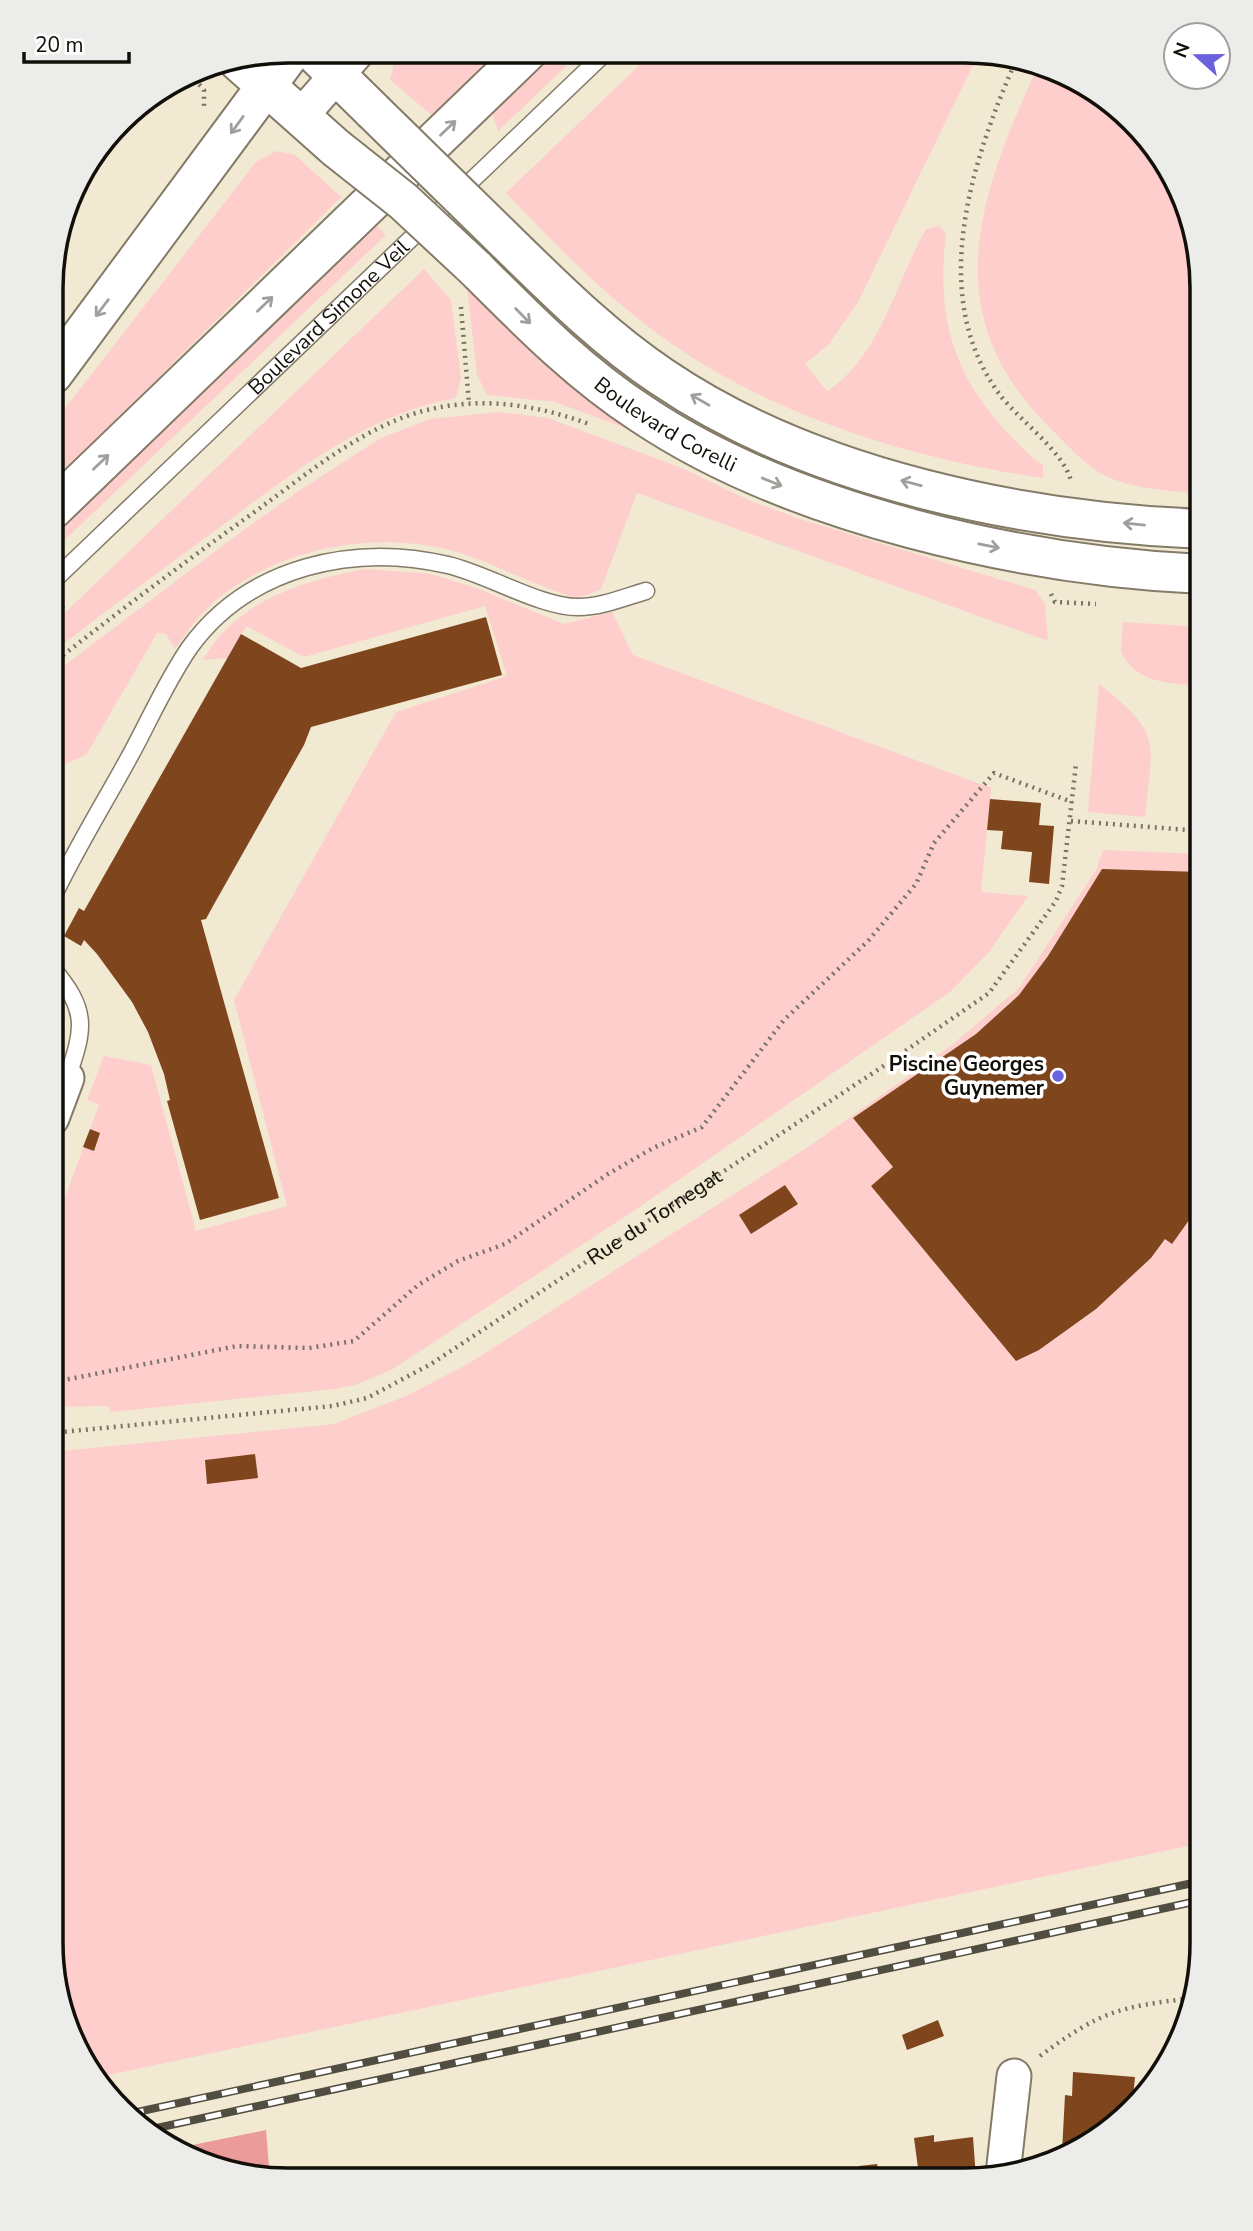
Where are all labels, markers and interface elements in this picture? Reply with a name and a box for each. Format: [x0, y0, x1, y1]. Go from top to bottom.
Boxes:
scale bar [24, 21, 130, 65]
north arrow [1162, 21, 1232, 91]
text: 20 m [35, 31, 84, 59]
text: N [1167, 39, 1197, 62]
one-way arrow [230, 115, 244, 134]
one-way arrow [439, 120, 456, 137]
street label: Boulevard Simone Veil [242, 233, 416, 401]
one-way arrow [256, 295, 273, 312]
one-way arrow [94, 298, 109, 317]
one-way arrow [514, 307, 531, 324]
street label: Boulevard Corelli [588, 370, 741, 479]
one-way arrow [690, 393, 710, 407]
one-way arrow [93, 454, 110, 471]
one-way arrow [760, 476, 782, 489]
one-way arrow [900, 476, 922, 489]
one-way arrow [1123, 517, 1146, 530]
one-way arrow [977, 540, 1000, 554]
place label: Piscine Georges Guynemer [889, 1050, 1045, 1102]
marker: Piscine Georges Guynemer [1050, 1068, 1066, 1084]
street label: Rue du Tornegat [581, 1162, 728, 1272]

